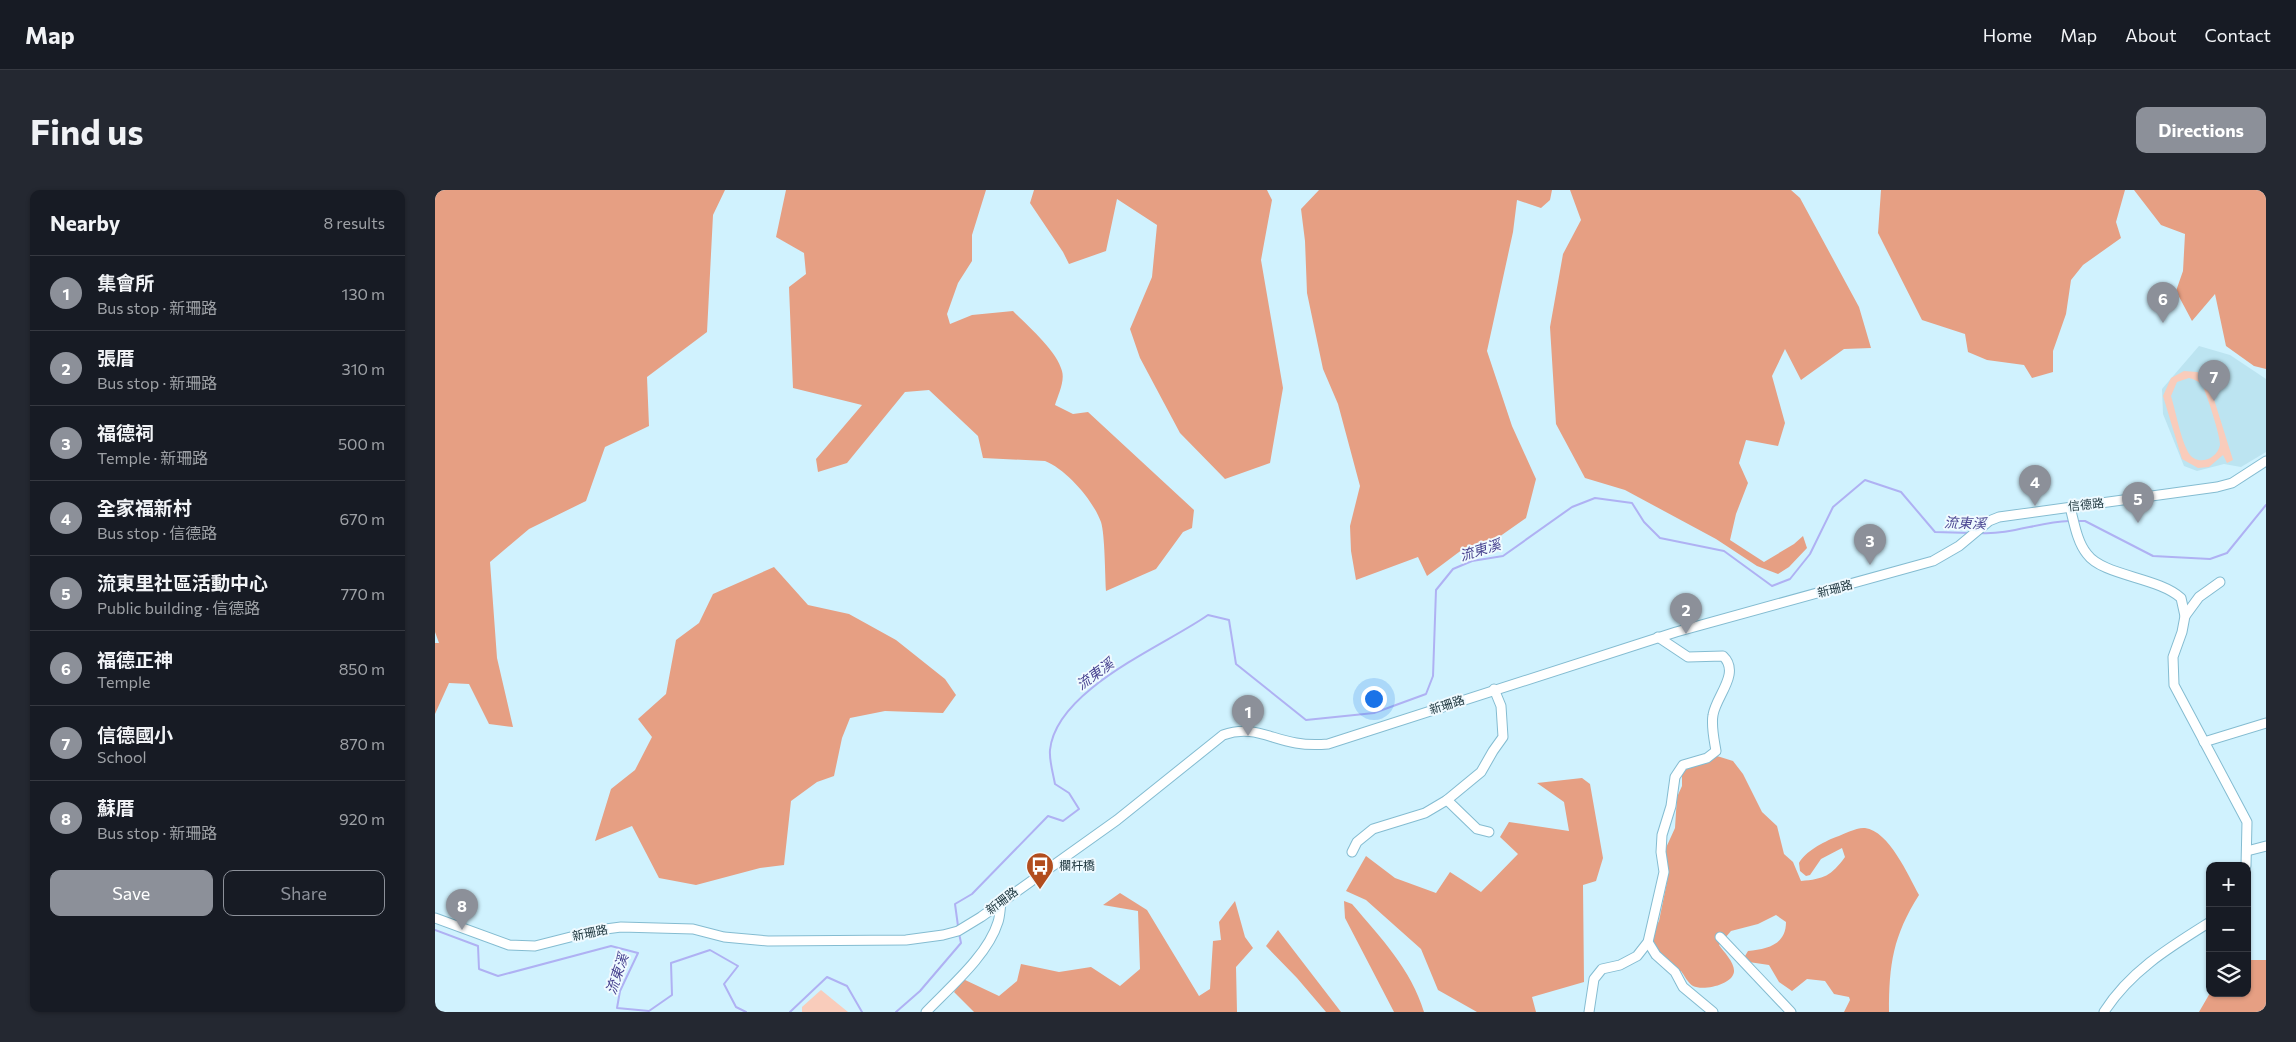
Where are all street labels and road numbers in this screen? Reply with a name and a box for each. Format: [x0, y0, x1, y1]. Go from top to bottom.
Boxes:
street label: 信德路 [2067, 495, 2105, 513]
street label: 新珊路 [1816, 577, 1854, 599]
street label: 新珊路 [1427, 692, 1466, 716]
street label: 新珊路 [983, 884, 1020, 917]
street label: 新珊路 [571, 921, 609, 943]

